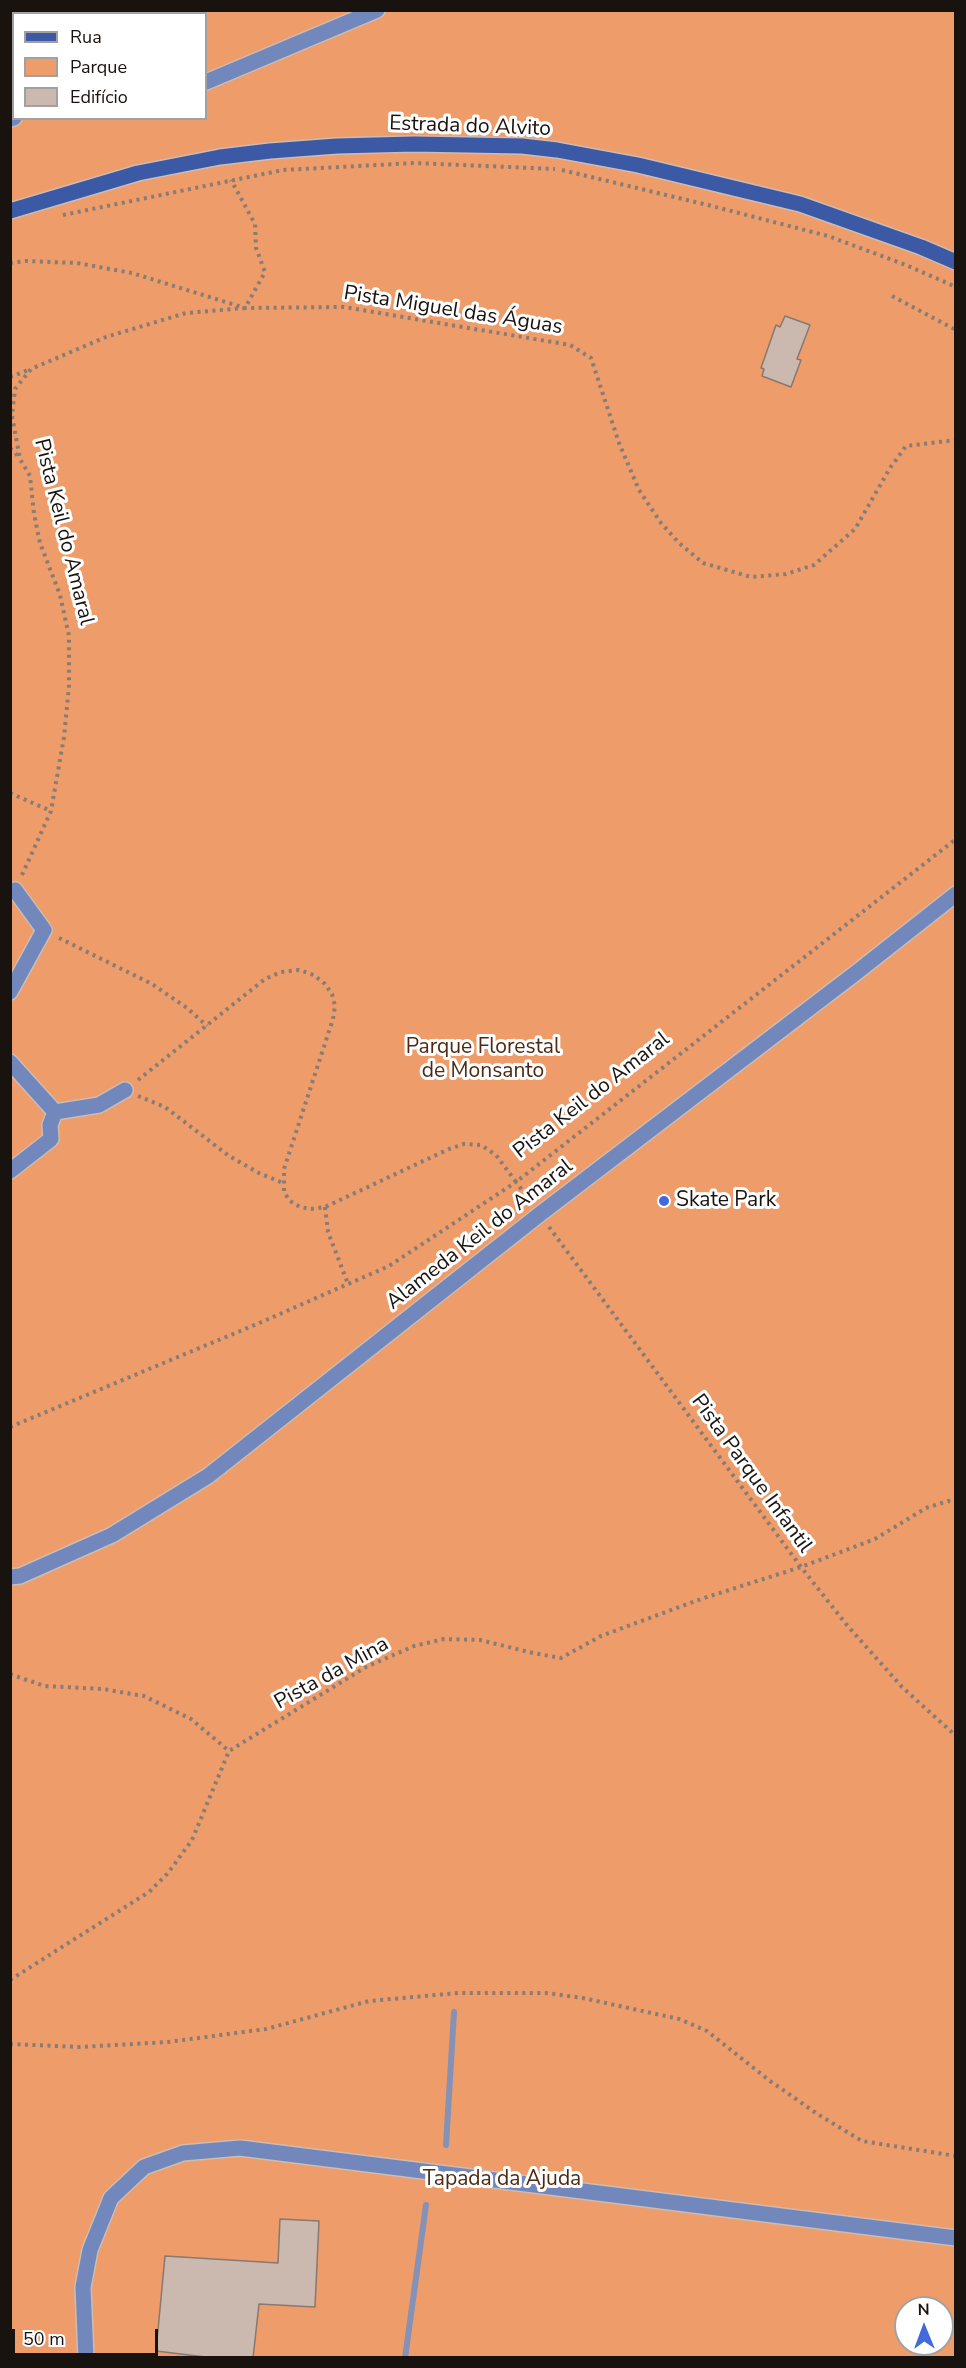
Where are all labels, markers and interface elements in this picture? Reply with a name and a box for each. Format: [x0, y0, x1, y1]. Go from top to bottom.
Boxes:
legend [12, 12, 207, 120]
text: Rua [70, 25, 102, 49]
text: Parque [70, 55, 127, 79]
text: Edifício [70, 85, 128, 109]
street label: Estrada do Alvito [389, 112, 551, 142]
street label: Pista Miguel das Águas [342, 281, 564, 341]
street label: Pista Keil do Amaral [28, 436, 98, 628]
street label: Pista Keil do Amaral [509, 1027, 675, 1165]
park label: Parque Florestal de Monsanto [406, 1035, 560, 1085]
street label: Alameda Keil do Amaral [382, 1154, 578, 1316]
place label: Skate Park [676, 1188, 776, 1214]
marker: Skate Park [657, 1194, 671, 1208]
street label: Pista Parque Infantil [685, 1390, 817, 1558]
street label: Pista da Mina [270, 1632, 394, 1716]
park label: Tapada da Ajuda [423, 2167, 581, 2193]
north arrow [894, 2296, 954, 2356]
text: N [918, 2299, 930, 2321]
scale bar [15, 2317, 160, 2355]
text: 50 m [23, 2327, 65, 2351]

